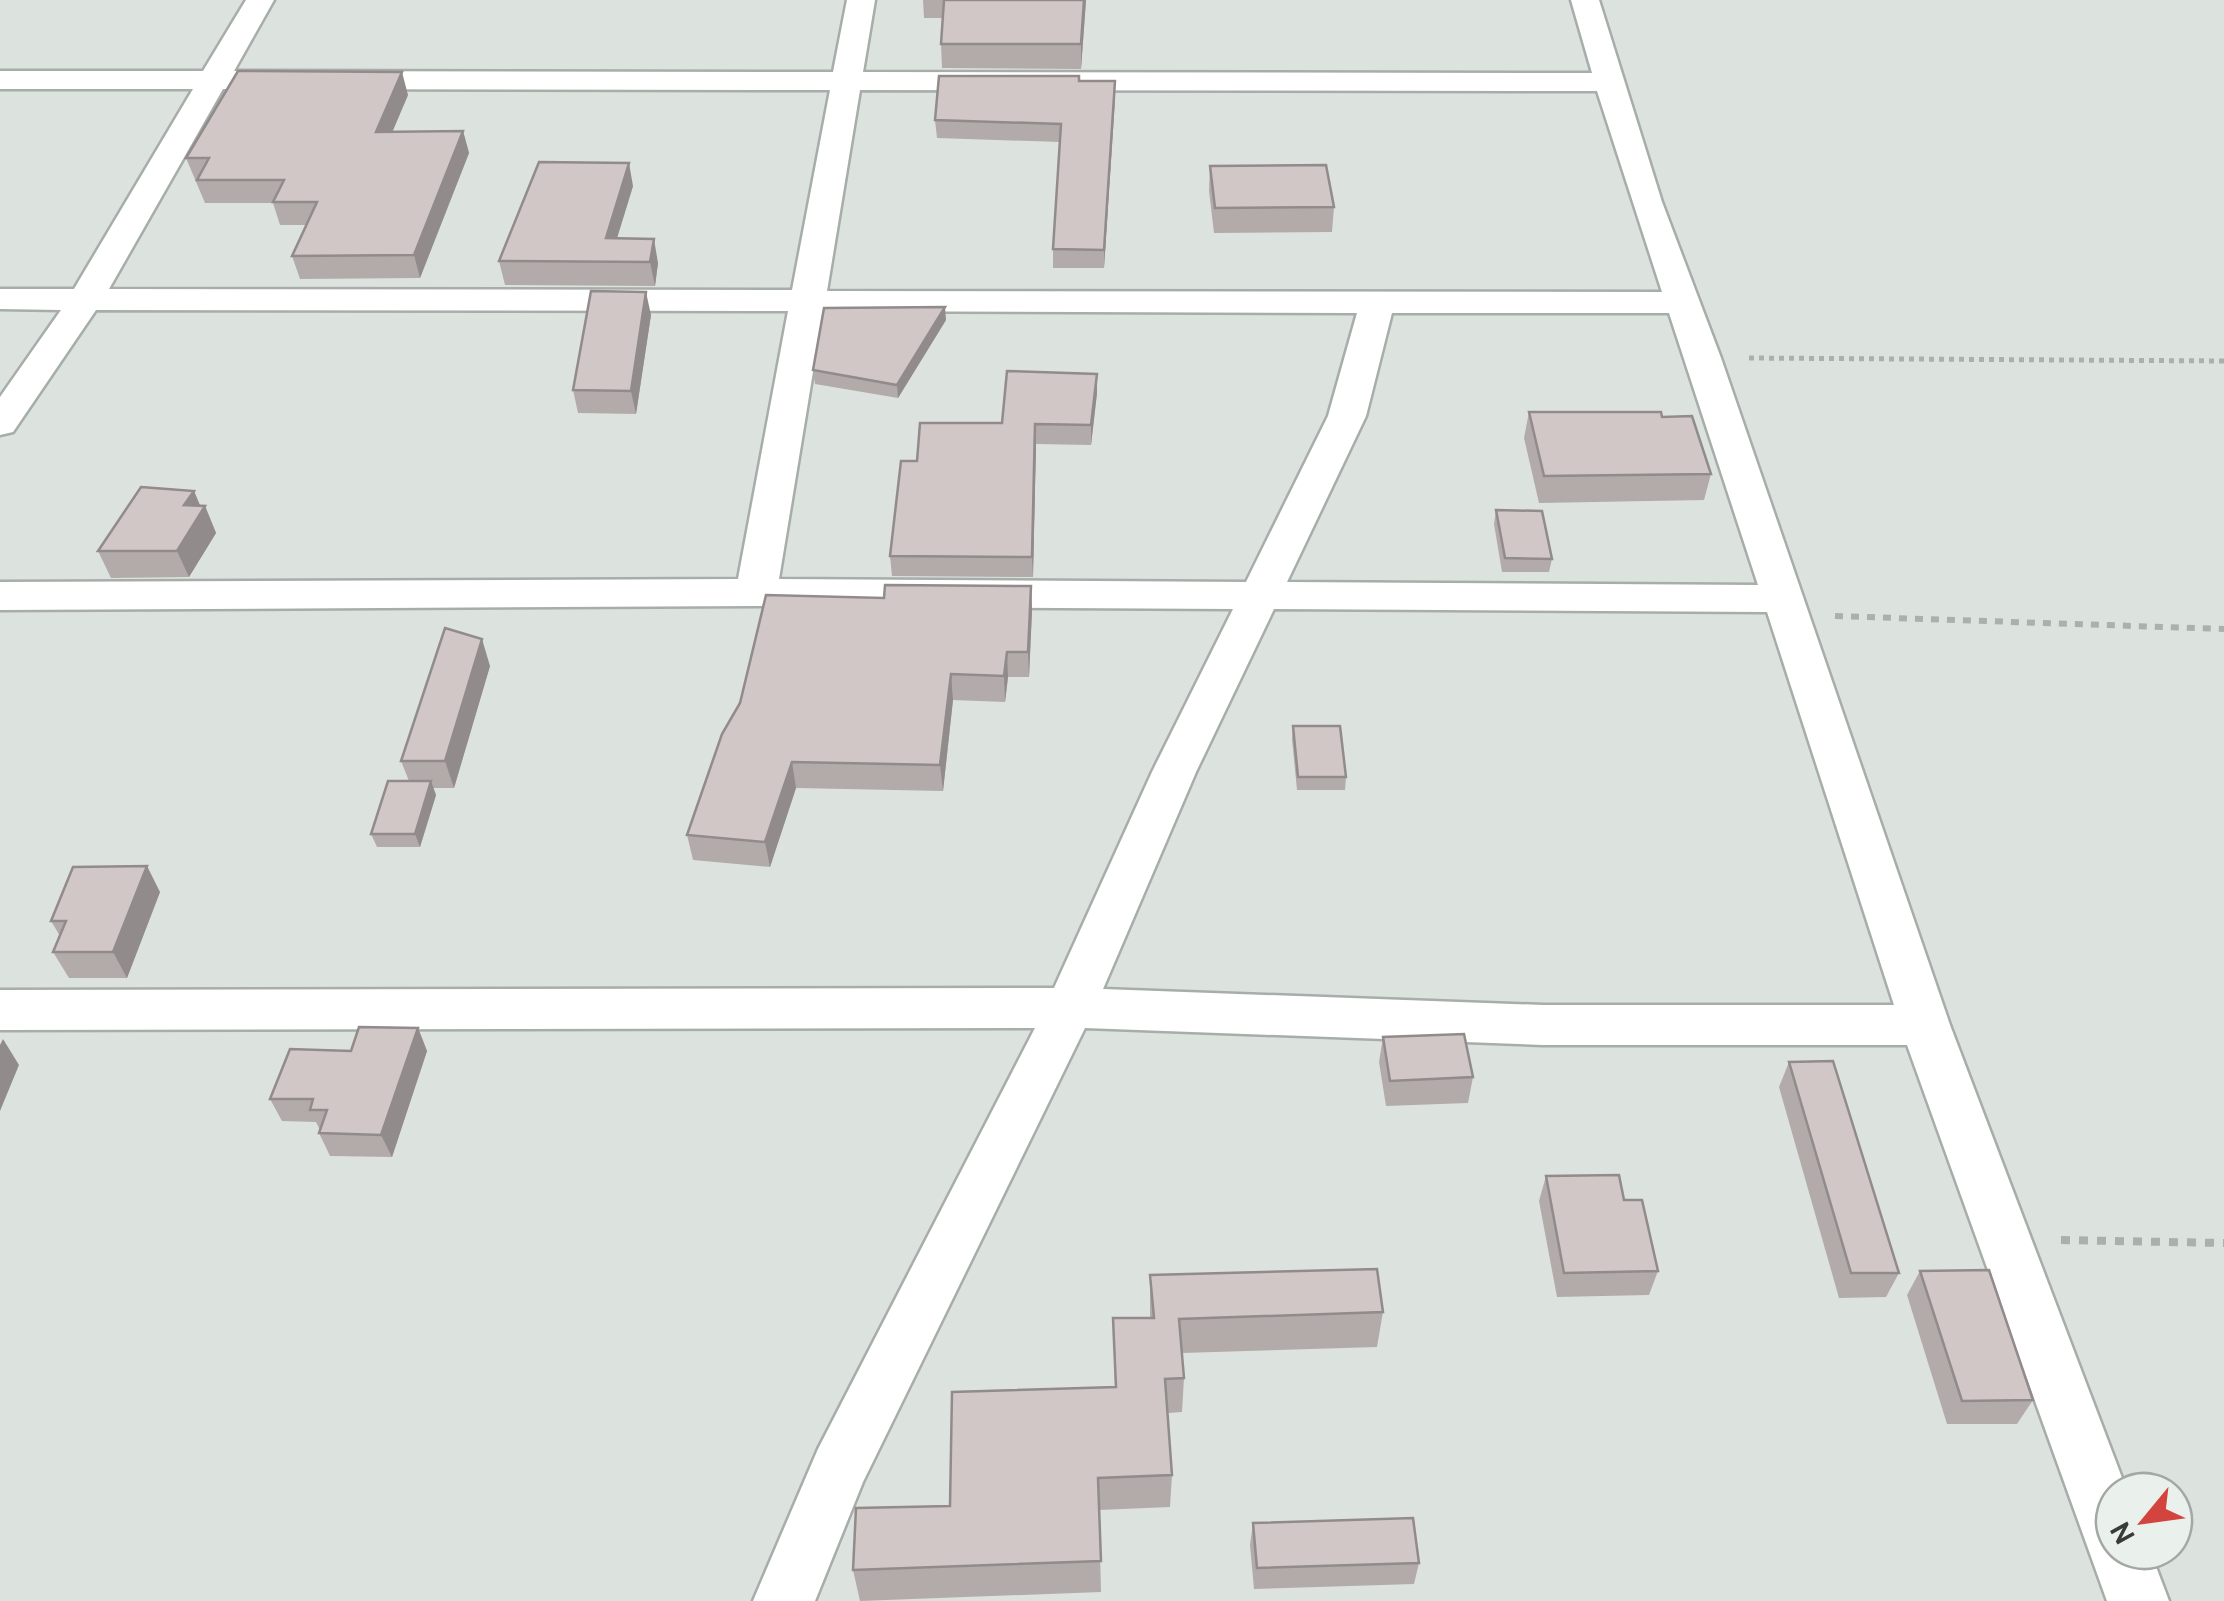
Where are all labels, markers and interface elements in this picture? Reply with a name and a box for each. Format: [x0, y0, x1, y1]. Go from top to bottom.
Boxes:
north arrow [2094, 1471, 2194, 1571]
text: N [2102, 1516, 2142, 1550]

